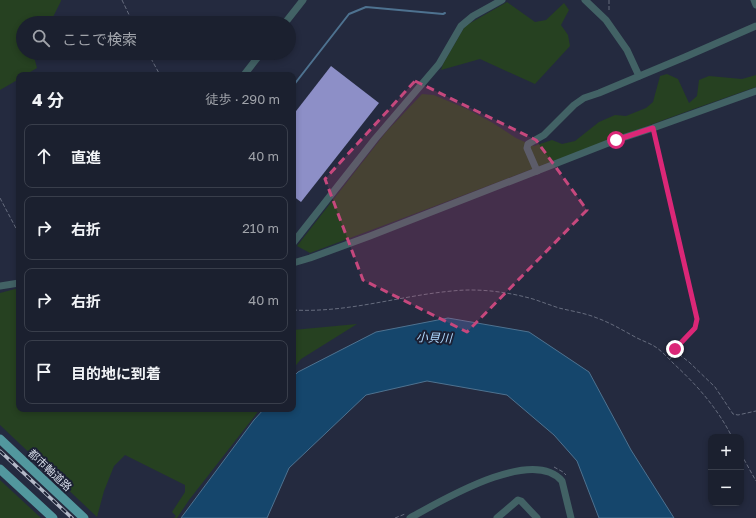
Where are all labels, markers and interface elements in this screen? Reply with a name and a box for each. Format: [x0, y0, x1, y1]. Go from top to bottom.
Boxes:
search box [16, 16, 296, 60]
icon: search [30, 27, 52, 49]
text: ここで検索 [62, 30, 137, 48]
text: 4 分 [32, 89, 64, 110]
text: 徒歩 · 290 m [205, 91, 280, 107]
route start [607, 131, 625, 149]
icon: ahead [33, 145, 55, 167]
text: 直進 [71, 148, 101, 166]
text: 40 m [248, 148, 279, 164]
icon: right [33, 217, 55, 239]
text: 右折 [71, 220, 101, 238]
text: 210 m [242, 220, 279, 236]
icon: right [33, 289, 55, 311]
text: 右折 [71, 292, 101, 310]
text: 40 m [248, 292, 279, 308]
water label: 小貝川 [416, 329, 454, 346]
route end [666, 340, 684, 358]
icon: arrive [33, 361, 55, 383]
text: 目的地に到着 [71, 364, 161, 382]
map controls [708, 434, 744, 506]
button: + [708, 434, 744, 470]
street label: 都市軸道路 [26, 446, 75, 493]
button: − [708, 470, 744, 506]

